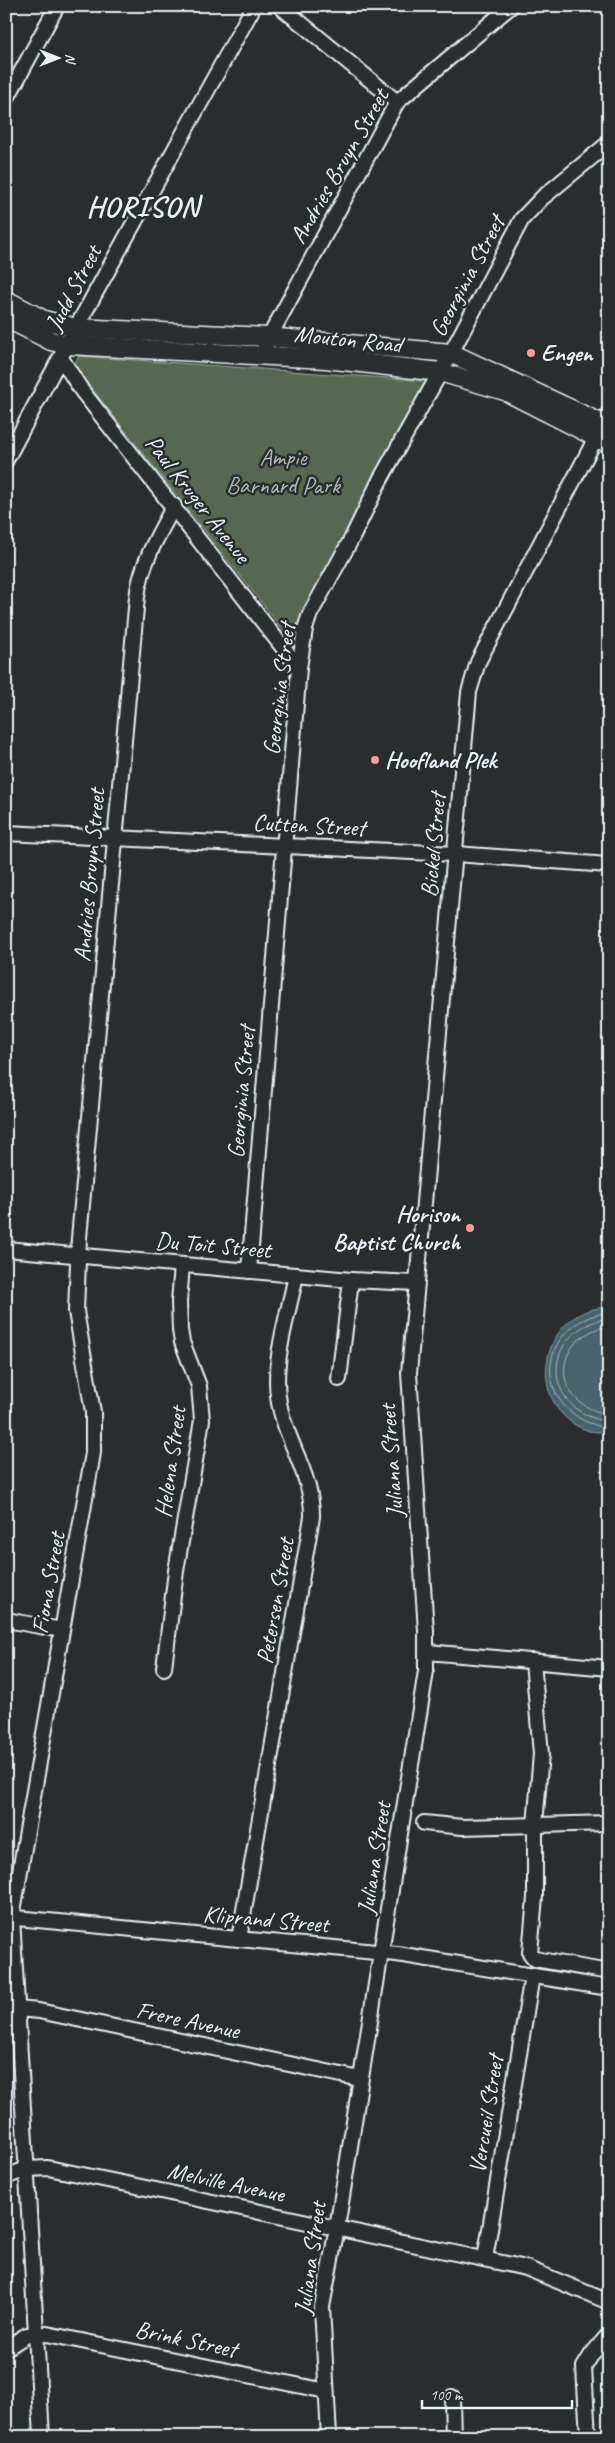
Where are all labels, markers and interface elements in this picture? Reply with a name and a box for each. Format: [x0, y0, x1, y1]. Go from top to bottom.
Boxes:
north arrow [32, 32, 82, 82]
text: N [62, 54, 79, 65]
street label: Andries Bruyn Street [283, 82, 396, 249]
district label: HORISON [87, 188, 203, 225]
street label: Georginia Street [423, 208, 513, 342]
street label: Judd Street [38, 238, 109, 337]
street label: Mouton Road [293, 318, 407, 360]
place label: Engen [541, 338, 595, 368]
marker: Engen [525, 347, 537, 359]
street label: Paul Kruger Avenue [139, 429, 259, 571]
park label: Ampie Barnard Park [226, 442, 342, 500]
street label: Georginia Street [256, 618, 302, 757]
place label: Hoofland Plek [385, 745, 498, 775]
marker: Hoofland Plek [369, 754, 381, 766]
street label: Andries Bruyn Street [66, 785, 112, 963]
street label: Bickel Street [414, 789, 453, 898]
street label: Cutten Street [252, 807, 369, 843]
street label: Georginia Street [220, 1022, 262, 1159]
place label: Horison Baptist Church [333, 1199, 462, 1257]
marker: Horison Baptist Church [464, 1222, 476, 1234]
street label: Du Toit Street [154, 1225, 274, 1265]
street label: Juliana Street [372, 1401, 410, 1520]
street label: Helena Street [147, 1403, 193, 1519]
street label: Fiona Street [24, 1528, 72, 1636]
street label: Petersen Street [249, 1534, 301, 1666]
street label: Juliana Street [350, 1798, 398, 1917]
street label: Kliprand Street [202, 1899, 332, 1940]
street label: Frere Avenue [134, 1994, 244, 2046]
street label: Vercueil Street [462, 2050, 511, 2175]
street label: Melville Avenue [165, 2155, 289, 2209]
street label: Juliana Street [287, 2198, 333, 2317]
street label: Brink Street [133, 2314, 242, 2365]
scale bar [422, 2378, 572, 2410]
text: 100 m [430, 2386, 464, 2405]

